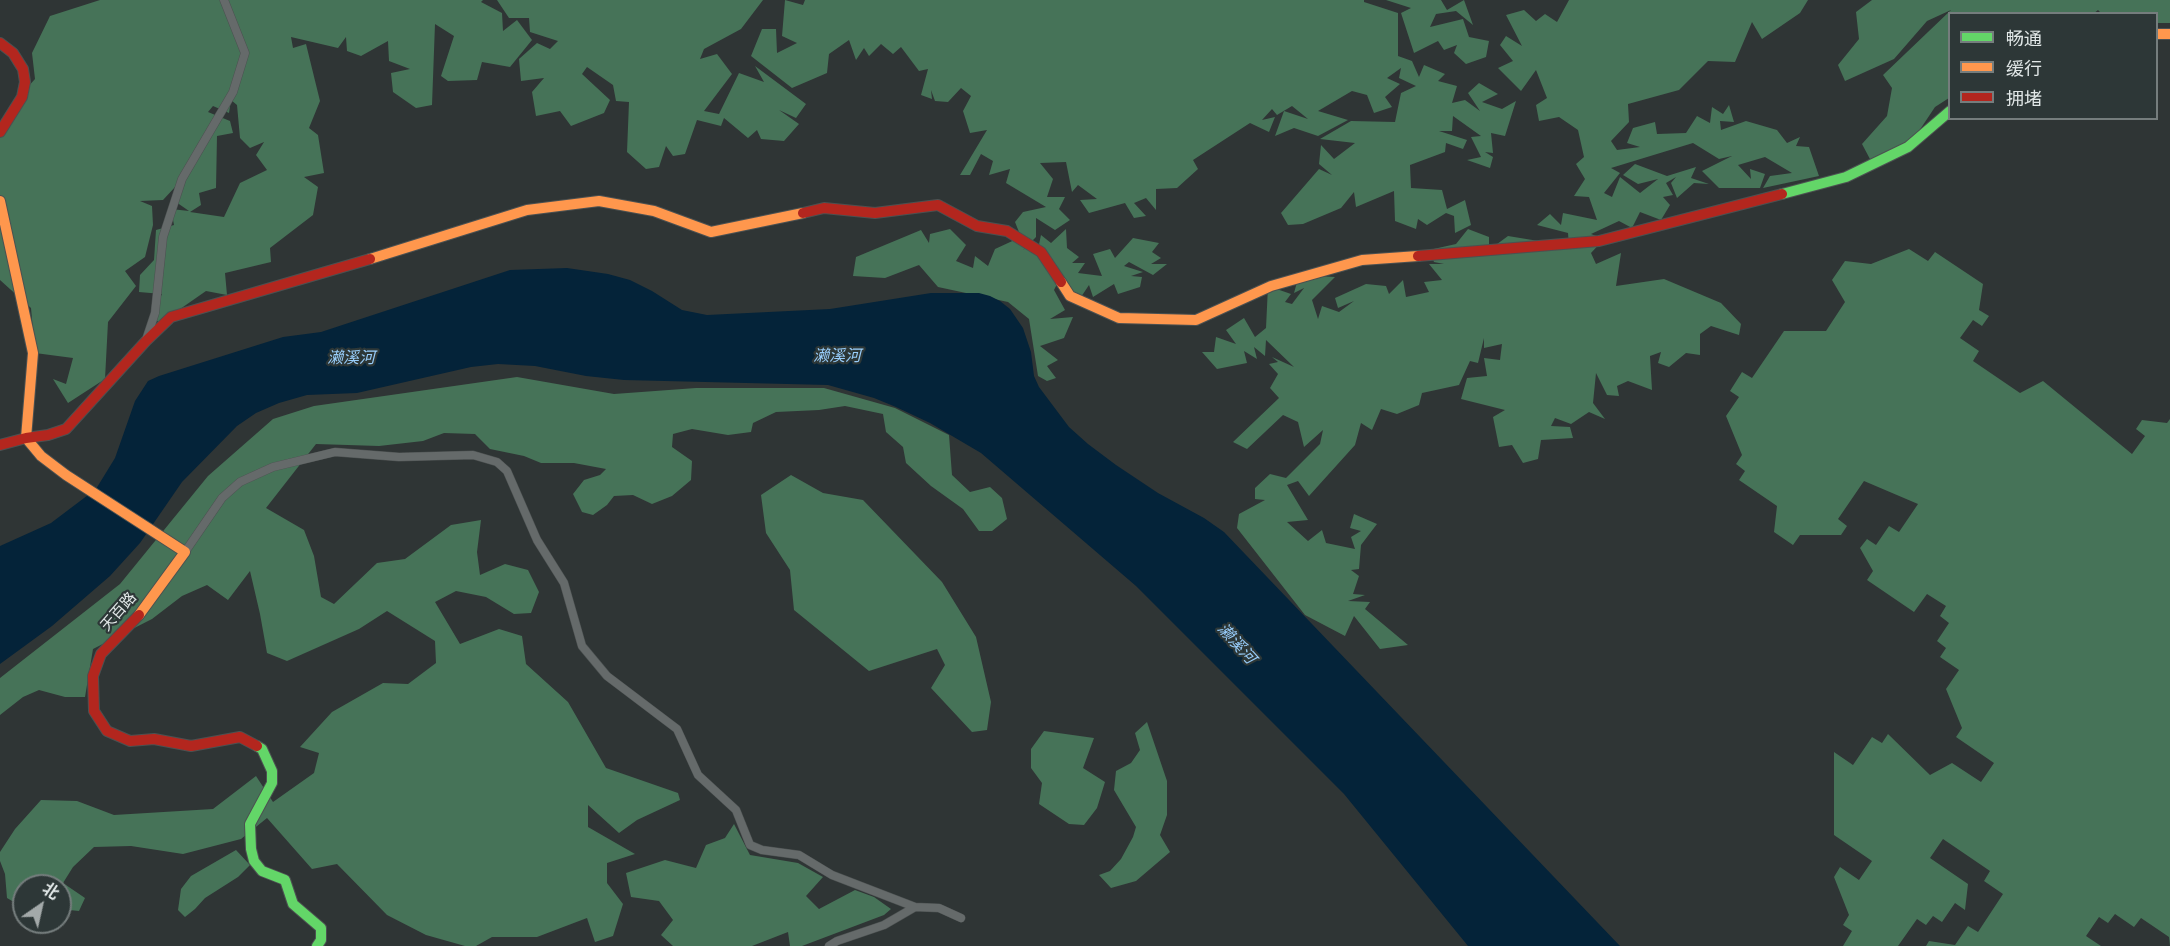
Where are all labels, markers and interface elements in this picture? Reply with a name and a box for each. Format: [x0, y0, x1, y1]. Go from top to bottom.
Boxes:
legend [1948, 12, 2158, 120]
text: 畅通 [2006, 26, 2042, 51]
text: 缓行 [2006, 56, 2042, 81]
text: 拥堵 [2006, 86, 2042, 111]
water label: 濑溪河 [813, 347, 861, 367]
water label: 濑溪河 [327, 349, 375, 369]
street label: 天百路 [97, 589, 141, 635]
water label: 濑溪河 [1213, 620, 1259, 668]
north arrow [12, 874, 72, 934]
text: 北 [38, 877, 64, 904]

